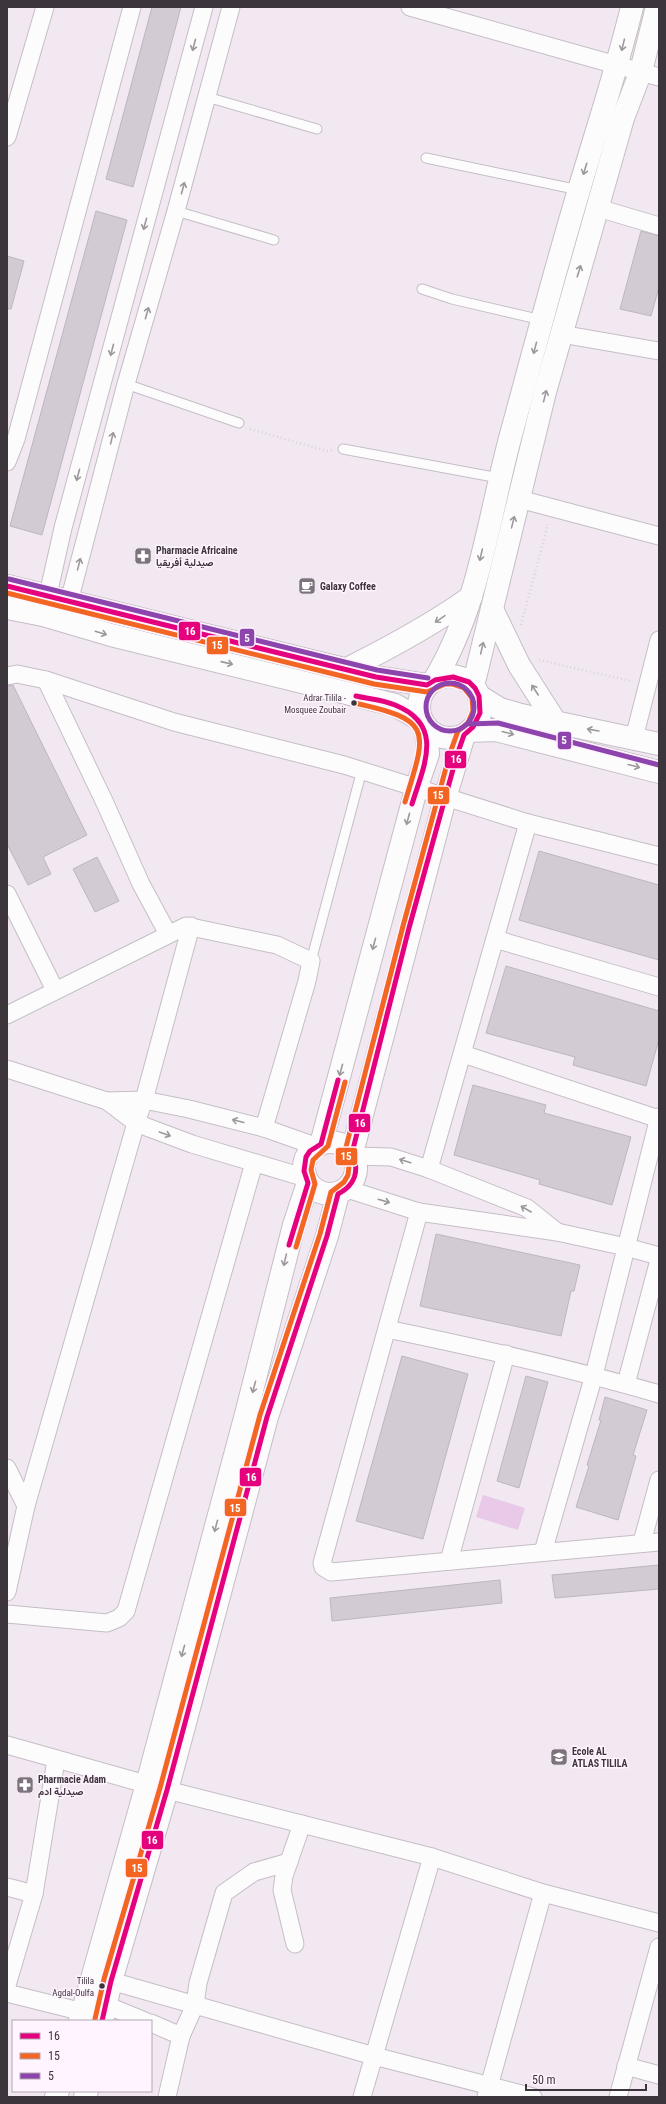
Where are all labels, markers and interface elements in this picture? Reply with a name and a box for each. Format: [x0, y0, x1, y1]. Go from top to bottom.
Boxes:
one-way arrow [189, 38, 197, 51]
one-way arrow [618, 38, 626, 51]
one-way arrow [581, 163, 588, 176]
one-way arrow [179, 181, 187, 194]
one-way arrow [141, 218, 149, 231]
one-way arrow [576, 264, 583, 277]
one-way arrow [144, 306, 151, 319]
one-way arrow [530, 341, 538, 354]
one-way arrow [108, 343, 115, 356]
one-way arrow [541, 390, 549, 403]
one-way arrow [109, 432, 116, 445]
one-way arrow [73, 469, 81, 482]
one-way arrow [510, 516, 517, 529]
place label: Pharmacie Africaine صيدلية أفريقيا [156, 545, 238, 569]
pharmacy icon: Pharmacie Africaine صيدلية أفريقيا [133, 546, 153, 566]
one-way arrow [477, 549, 484, 562]
one-way arrow [76, 557, 83, 570]
cafe icon: Galaxy Coffee [297, 576, 317, 596]
place label: Galaxy Coffee [320, 581, 376, 592]
one-way arrow [434, 615, 445, 623]
line badge: 16 [178, 621, 201, 641]
text: 16 [184, 625, 196, 638]
line badge: 5 [239, 628, 255, 647]
one-way arrow [94, 630, 107, 637]
text: 5 [244, 632, 250, 645]
line badge: 15 [206, 636, 229, 655]
text: 15 [211, 639, 223, 652]
one-way arrow [479, 642, 487, 655]
one-way arrow [221, 660, 234, 668]
one-way arrow [531, 685, 539, 696]
place label: Adrar Tilila - Mosquee Zoubair [284, 693, 347, 715]
marker: Adrar Tilila - Mosquee Zoubair [349, 698, 359, 708]
one-way arrow [587, 726, 600, 734]
one-way arrow [501, 730, 514, 737]
line badge: 5 [557, 731, 572, 750]
text: 5 [561, 734, 567, 747]
line badge: 16 [444, 750, 467, 769]
text: 16 [450, 753, 462, 766]
one-way arrow [627, 762, 640, 770]
line badge: 15 [427, 786, 450, 805]
text: 15 [432, 789, 444, 802]
one-way arrow [404, 812, 411, 825]
one-way arrow [370, 938, 378, 951]
one-way arrow [336, 1063, 344, 1076]
line badge: 16 [348, 1113, 371, 1133]
one-way arrow [232, 1117, 245, 1125]
text: 16 [354, 1117, 366, 1130]
one-way arrow [159, 1130, 171, 1138]
line badge: 15 [335, 1147, 358, 1166]
text: 15 [340, 1150, 352, 1163]
one-way arrow [399, 1157, 412, 1164]
one-way arrow [377, 1198, 390, 1205]
one-way arrow [520, 1204, 532, 1212]
one-way arrow [281, 1254, 289, 1267]
one-way arrow [250, 1380, 257, 1393]
line badge: 16 [239, 1467, 262, 1487]
text: 16 [245, 1471, 257, 1484]
line badge: 15 [224, 1498, 247, 1517]
text: 15 [229, 1502, 241, 1515]
one-way arrow [212, 1519, 220, 1532]
one-way arrow [179, 1644, 186, 1657]
place label: Ecole AL ATLAS TILILA [572, 1746, 628, 1769]
school or university icon: Ecole AL ATLAS TILILA [549, 1747, 569, 1767]
place label: Pharmacie Adam صيدلية ادم [38, 1774, 106, 1798]
pharmacy icon: Pharmacie Adam صيدلية ادم [15, 1775, 35, 1795]
line badge: 16 [141, 1830, 164, 1850]
text: 16 [146, 1834, 158, 1847]
line badge: 15 [125, 1858, 148, 1878]
text: 15 [131, 1862, 143, 1875]
place label: Tilila Agdal-Oulfa [52, 1976, 94, 1998]
marker: Tilila Agdal-Oulfa [97, 1981, 107, 1991]
legend [12, 2020, 152, 2092]
text: 16 [48, 2029, 60, 2043]
text: 15 [48, 2049, 60, 2063]
scale bar [526, 2066, 646, 2092]
text: 5 [48, 2069, 54, 2083]
text: 50 m [532, 2073, 556, 2087]

